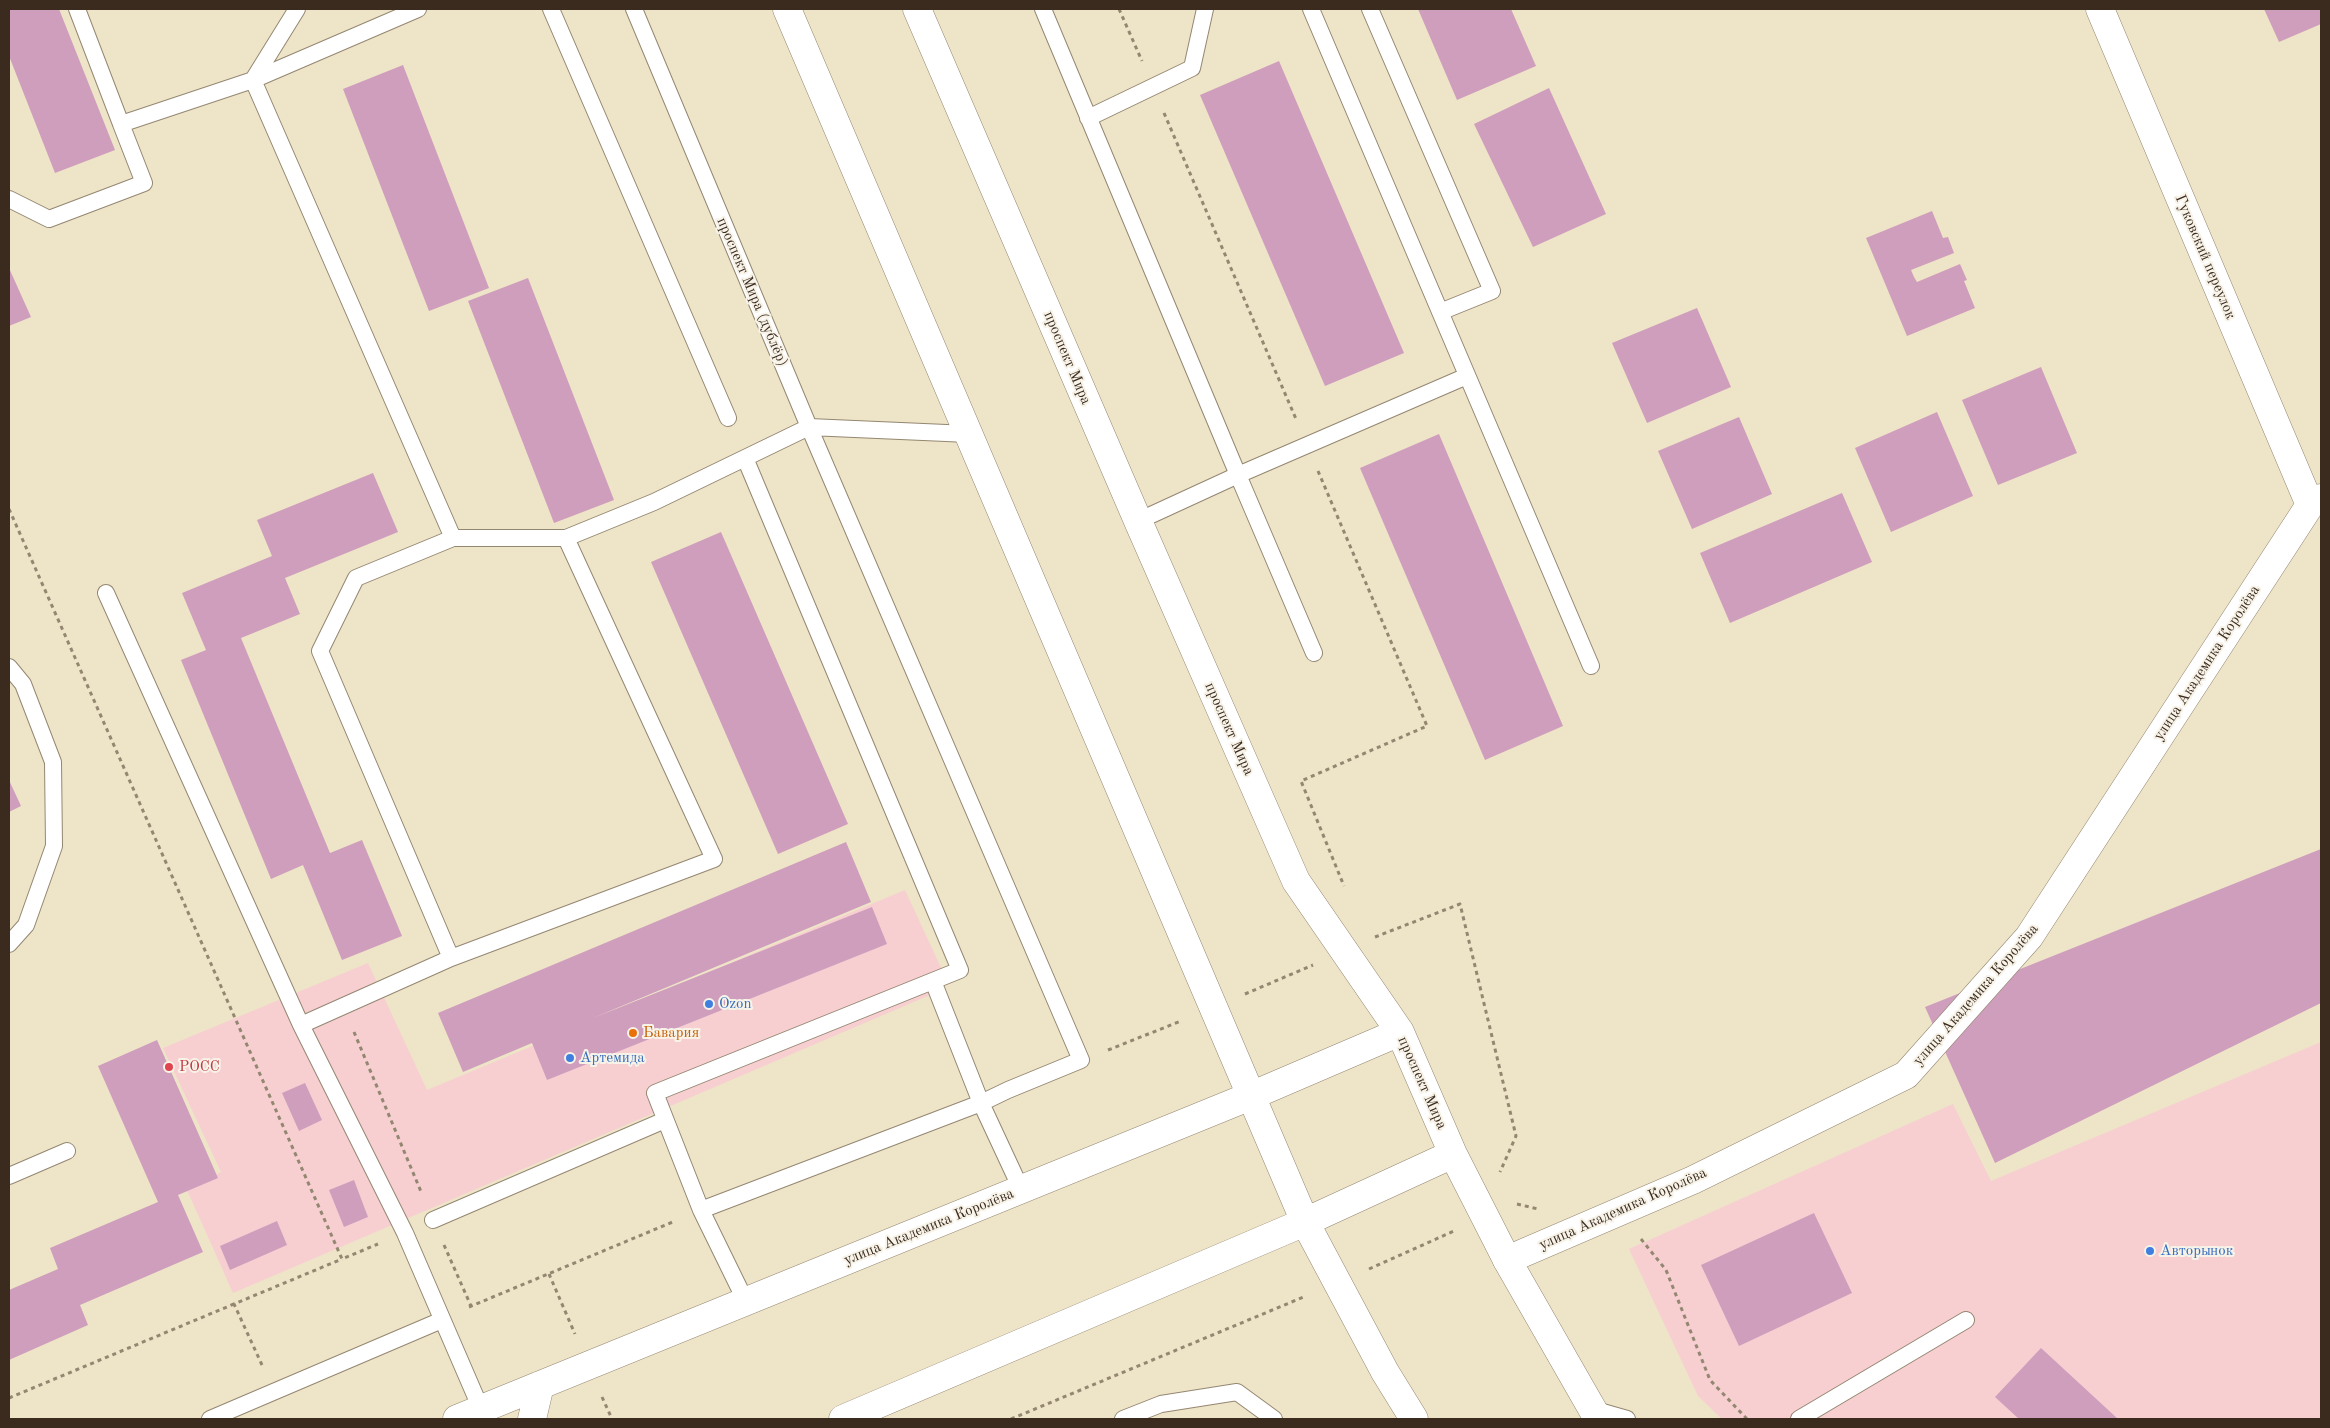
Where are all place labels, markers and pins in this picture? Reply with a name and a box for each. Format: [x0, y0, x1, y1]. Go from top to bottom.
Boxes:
place label: Ozon [719, 995, 752, 1013]
marker: Ozon [703, 998, 715, 1010]
place label: Бавария [643, 1024, 699, 1042]
marker: Бавария [627, 1027, 639, 1039]
place label: Артемида [580, 1049, 645, 1067]
marker: Артемида [564, 1052, 576, 1064]
place label: РОСС [179, 1058, 220, 1076]
marker: РОСС [163, 1061, 175, 1073]
place label: Авторынок [2160, 1242, 2233, 1260]
marker: Авторынок [2144, 1245, 2156, 1257]

